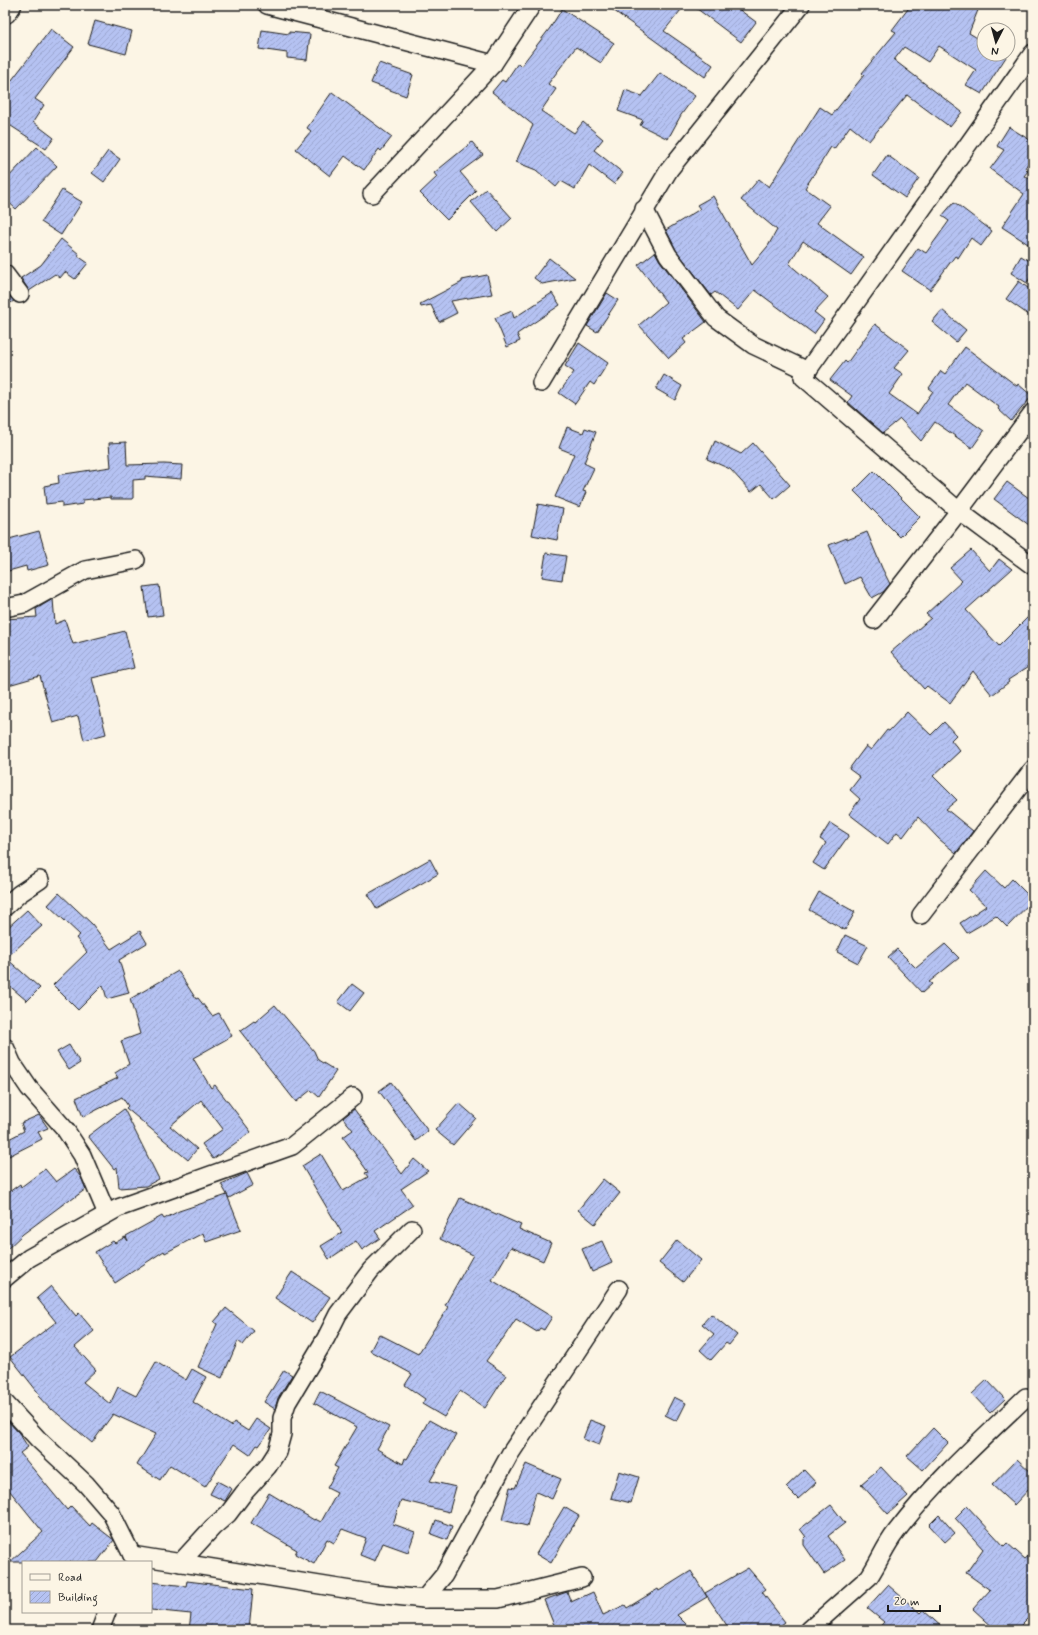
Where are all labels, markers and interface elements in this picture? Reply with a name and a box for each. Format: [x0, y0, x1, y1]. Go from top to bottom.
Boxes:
north arrow [976, 22, 1016, 62]
text: N [991, 44, 999, 58]
legend [22, 1561, 152, 1613]
text: Road [58, 1570, 82, 1586]
scale bar [888, 1587, 940, 1613]
text: Building [58, 1590, 98, 1607]
text: 20 m [894, 1594, 920, 1610]

